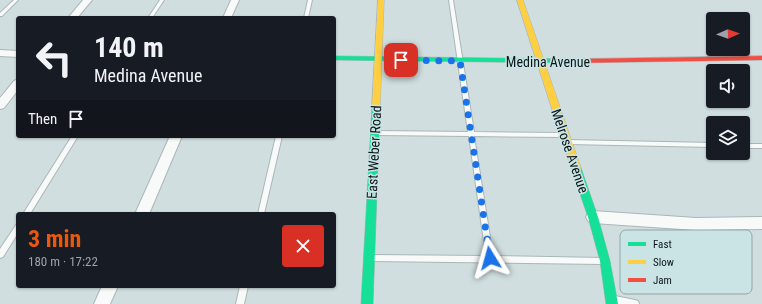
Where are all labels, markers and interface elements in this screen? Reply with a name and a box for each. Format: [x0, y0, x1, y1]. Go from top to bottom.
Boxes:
north arrow [706, 12, 750, 56]
map controls [706, 12, 750, 160]
text: 140 m [94, 31, 164, 64]
icon: left [28, 32, 80, 84]
pin [384, 43, 418, 77]
icon: arrive [390, 49, 412, 71]
street label: Medina Avenue [506, 54, 591, 70]
button: sound [706, 64, 750, 108]
text: Medina Avenue [94, 65, 202, 86]
street label: East Weber Road [364, 105, 384, 199]
street label: Melrose Avenue [548, 107, 592, 196]
icon: arrive [65, 108, 87, 130]
text: Then [28, 110, 57, 128]
button: layers [706, 116, 750, 160]
text: 3 min [28, 225, 81, 253]
button: close [282, 225, 324, 267]
legend [620, 230, 752, 294]
position arrow [469, 237, 511, 279]
text: Fast [653, 238, 672, 251]
text: 180 m · 17:22 [28, 254, 98, 269]
text: Slow [653, 256, 674, 269]
text: Jam [653, 274, 672, 287]

